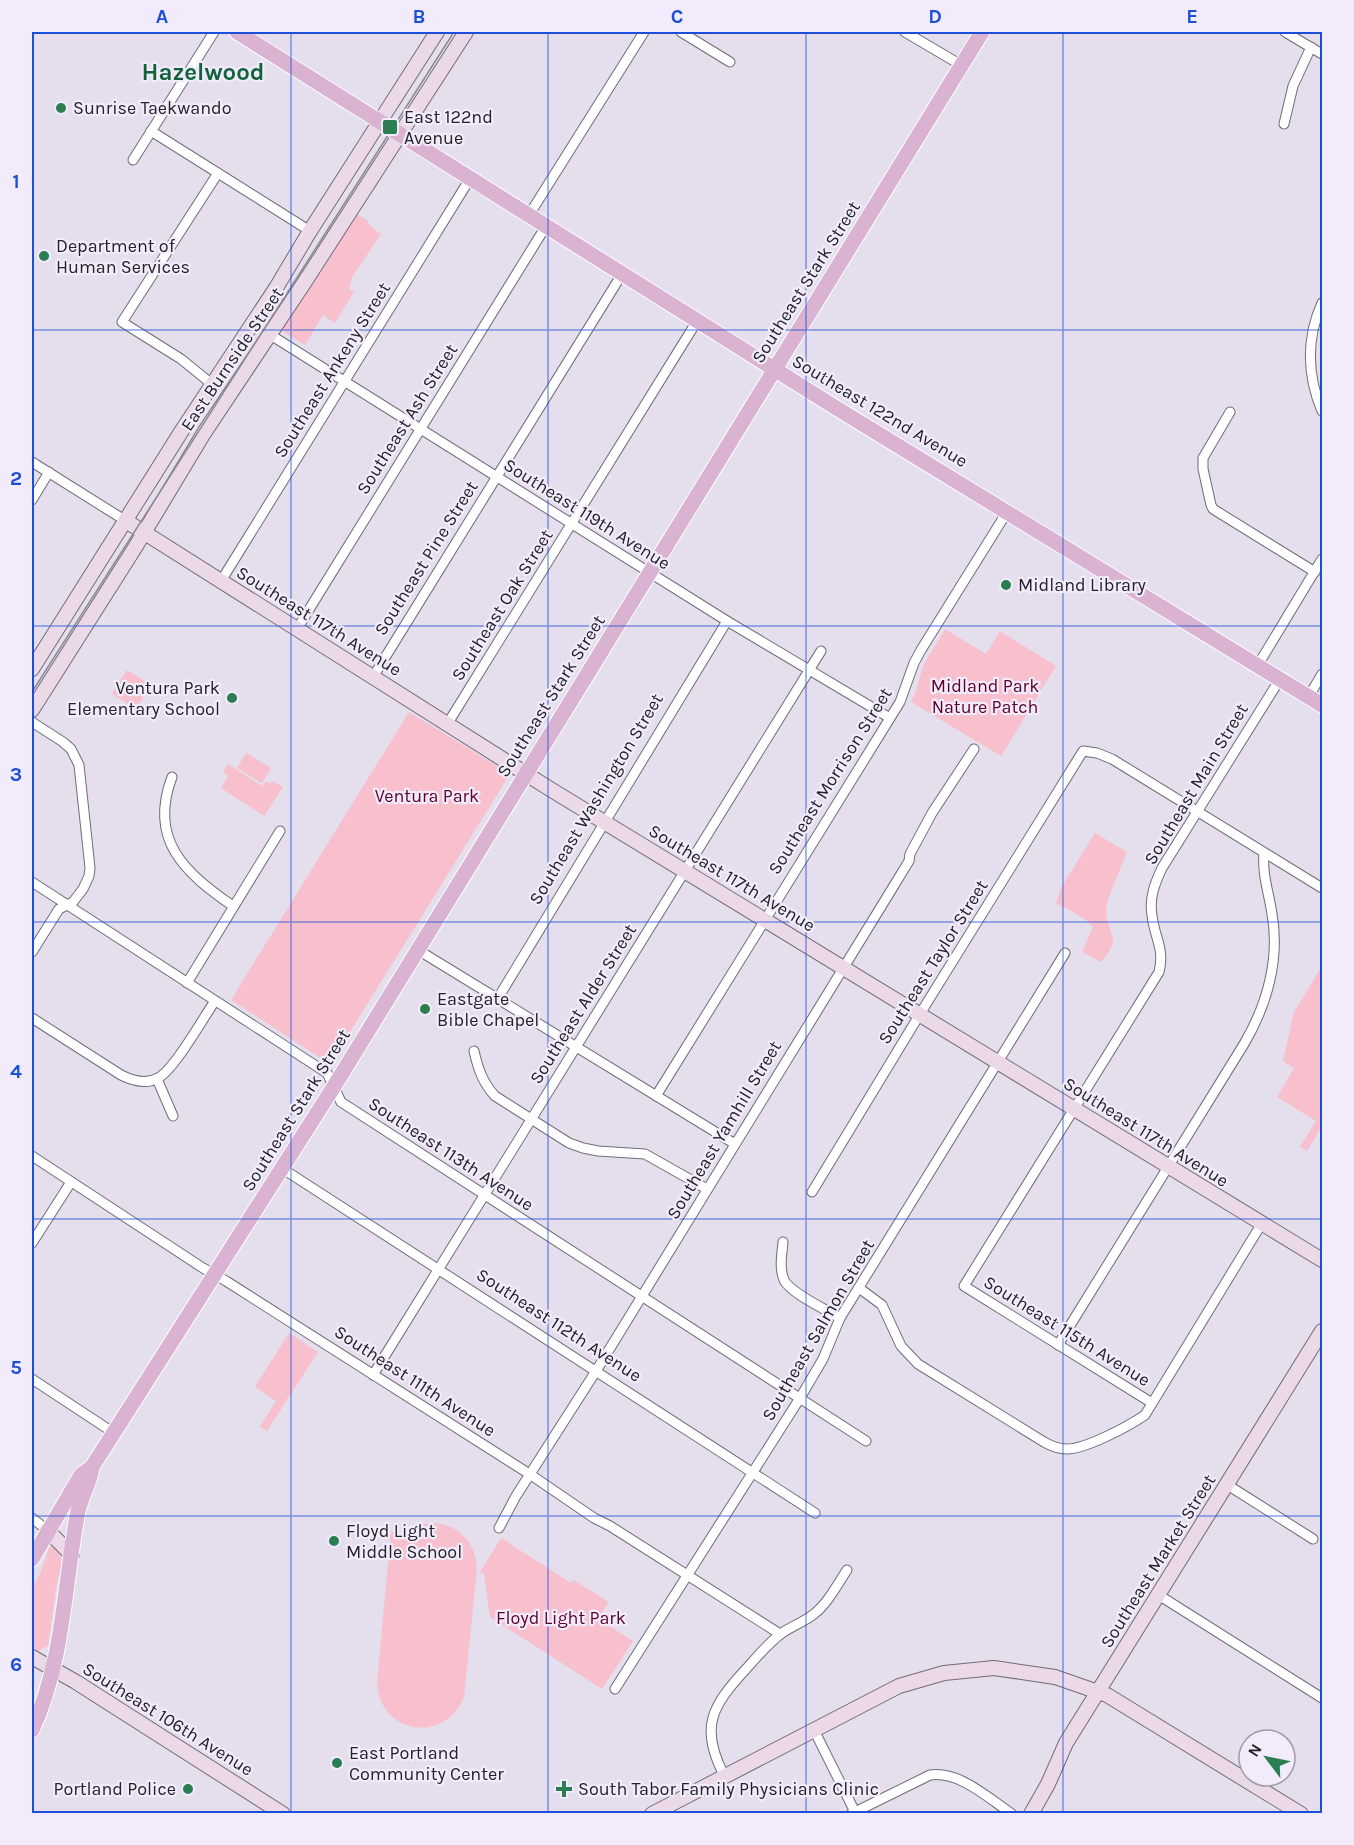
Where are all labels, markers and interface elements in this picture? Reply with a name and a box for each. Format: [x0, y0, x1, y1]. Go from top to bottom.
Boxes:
text: A [156, 5, 169, 28]
text: B [413, 5, 425, 28]
text: C [671, 5, 683, 28]
text: D [928, 5, 942, 28]
text: E [1186, 5, 1198, 28]
district label: Hazelwood [142, 58, 264, 86]
place label: Sunrise Taekwando [73, 97, 232, 119]
marker: Sunrise Taekwando [54, 101, 68, 115]
place label: East 122nd Avenue [404, 106, 493, 149]
marker: East 122nd Avenue [381, 118, 399, 136]
text: 1 [12, 170, 20, 193]
street label: Southeast Stark Street [747, 197, 865, 367]
place label: Department of Human Services [56, 235, 190, 278]
marker: Department of Human Services [37, 249, 51, 263]
street label: Southeast Ankeny Street [269, 278, 395, 462]
street label: East Burnside Street [176, 283, 288, 435]
street label: Southeast Ash Street [352, 340, 462, 498]
street label: Southeast 122nd Avenue [788, 350, 972, 472]
street label: Southeast 119th Avenue [500, 454, 674, 574]
text: 2 [10, 467, 22, 490]
street label: Southeast Pine Street [370, 476, 483, 639]
street label: Southeast Oak Street [446, 525, 558, 685]
street label: Southeast 117th Avenue [232, 561, 406, 681]
place label: Midland Library [1018, 574, 1146, 596]
marker: Midland Library [999, 578, 1013, 592]
street label: Southeast Stark Street [492, 611, 610, 781]
park label: Midland Park Nature Patch [931, 675, 1039, 718]
place label: Ventura Park Elementary School [67, 677, 220, 720]
street label: Southeast Morrison Street [763, 683, 897, 879]
street label: Southeast Washington Street [524, 689, 668, 908]
marker: Ventura Park Elementary School [225, 691, 239, 705]
street label: Southeast Main Street [1139, 699, 1253, 869]
text: 3 [10, 763, 22, 786]
park label: Ventura Park [375, 785, 479, 807]
street label: Southeast 117th Avenue [645, 820, 819, 936]
street label: Southeast Taylor Street [873, 876, 993, 1048]
street label: Southeast Alder Street [525, 920, 641, 1088]
place label: Eastgate Bible Chapel [437, 988, 539, 1031]
marker: Eastgate Bible Chapel [418, 1002, 432, 1016]
street label: Southeast Stark Street [237, 1025, 355, 1195]
street label: Southeast Yamhill Street [662, 1037, 786, 1223]
text: 4 [10, 1060, 22, 1083]
street label: Southeast 117th Avenue [1059, 1072, 1233, 1192]
street label: Southeast 113th Avenue [364, 1092, 538, 1216]
street label: Southeast Salmon Street [757, 1235, 879, 1425]
street label: Southeast 112th Avenue [472, 1263, 646, 1387]
street label: Southeast 115th Avenue [980, 1271, 1154, 1391]
street label: Southeast 111th Avenue [330, 1321, 500, 1441]
text: 5 [10, 1356, 22, 1379]
street label: Southeast Market Street [1096, 1470, 1221, 1652]
place label: Floyd Light Middle School [346, 1520, 462, 1563]
marker: Floyd Light Middle School [327, 1534, 341, 1548]
park label: Floyd Light Park [496, 1607, 626, 1629]
text: 6 [10, 1653, 22, 1676]
street label: Southeast 106th Avenue [79, 1657, 257, 1781]
north arrow [1237, 1728, 1297, 1788]
text: N [1244, 1740, 1266, 1760]
place label: East Portland Community Center [349, 1742, 504, 1785]
marker: East Portland Community Center [330, 1756, 344, 1770]
place label: Portland Police [53, 1778, 176, 1800]
place label: South Tabor Family Physicians Clinic [578, 1778, 879, 1800]
marker: South Tabor Family Physicians Clinic [555, 1780, 573, 1798]
marker: Portland Police [181, 1782, 195, 1796]

